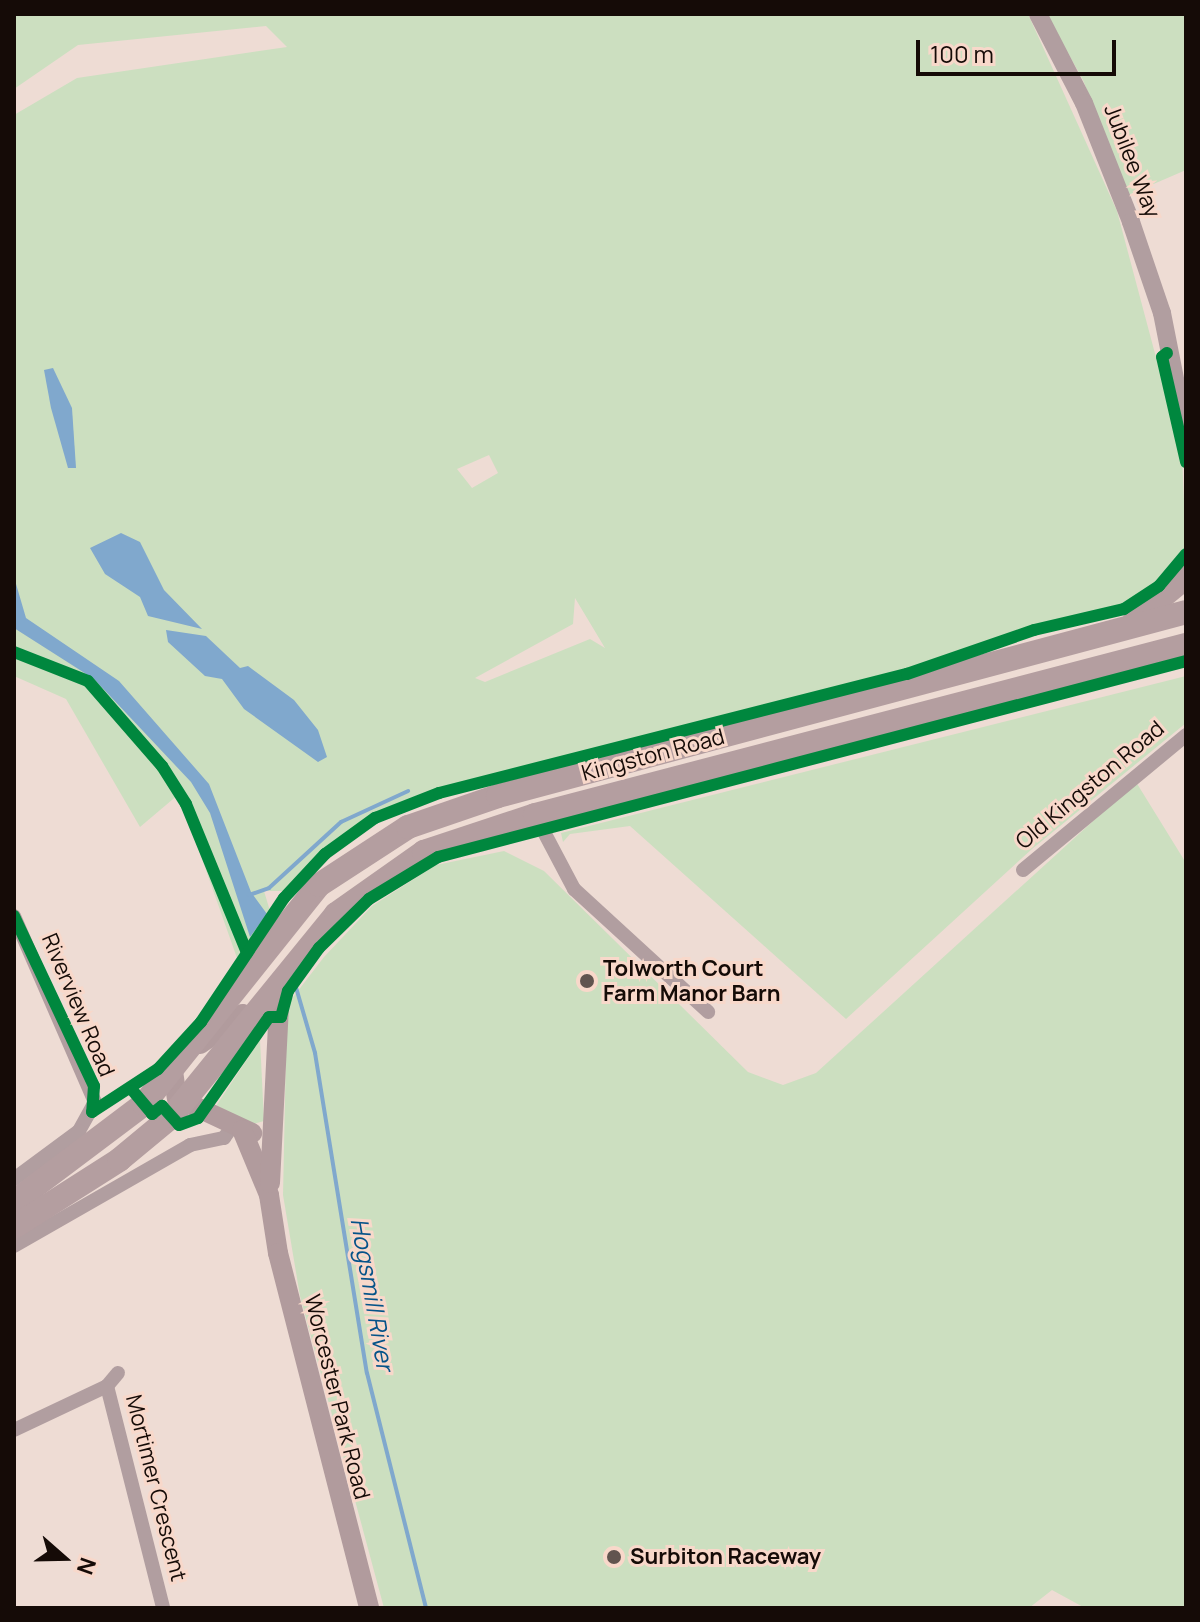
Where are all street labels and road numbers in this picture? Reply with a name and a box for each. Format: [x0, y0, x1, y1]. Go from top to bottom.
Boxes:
street label: Jubilee Way [1098, 101, 1166, 221]
street label: Old Kingston Road [1011, 715, 1169, 855]
street label: Kingston Road [579, 723, 727, 787]
street label: Riverview Road [36, 930, 120, 1080]
street label: Worcester Park Road [299, 1292, 375, 1502]
street label: Mortimer Crescent [120, 1392, 192, 1584]

